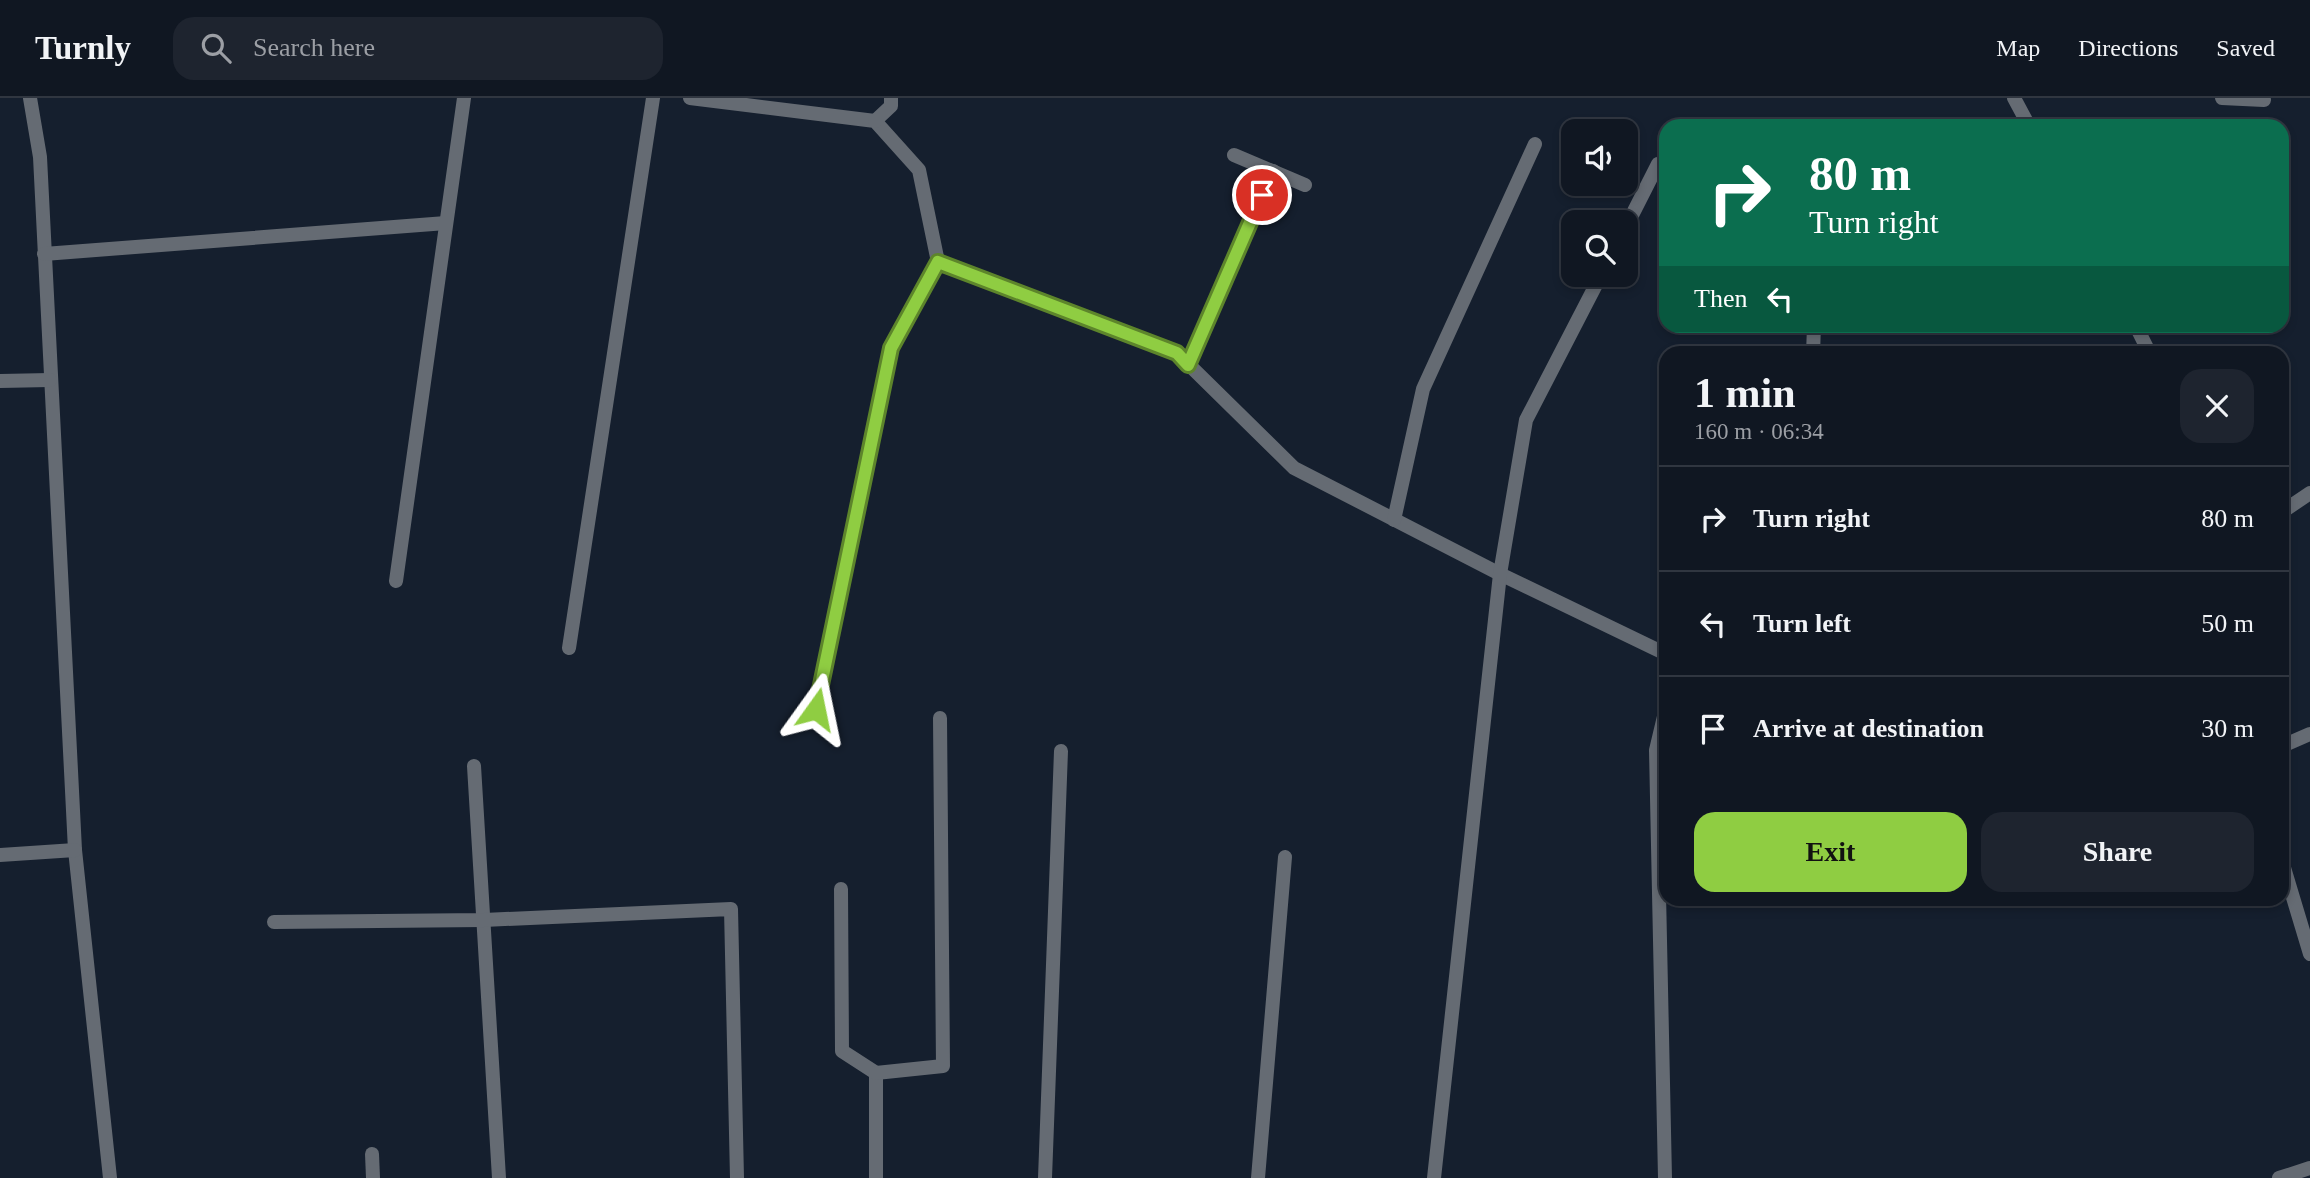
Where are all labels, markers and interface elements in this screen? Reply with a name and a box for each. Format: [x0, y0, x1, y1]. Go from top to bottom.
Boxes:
search box [173, 17, 663, 80]
icon: search [197, 29, 235, 67]
text: Turnly [35, 30, 131, 66]
text: Search here [253, 33, 375, 62]
text: Map [1996, 35, 2040, 61]
text: Directions [2078, 35, 2178, 61]
text: Saved [2216, 35, 2275, 61]
map controls [1561, 119, 1638, 287]
button: sound [1561, 119, 1638, 196]
text: 80 m [1809, 146, 1911, 201]
icon: right [1694, 147, 1785, 238]
pin [1232, 165, 1292, 225]
icon: arrive [1243, 176, 1281, 214]
text: Turn right [1809, 204, 1939, 240]
button: search [1561, 210, 1638, 287]
icon: left [1761, 280, 1799, 318]
text: Then [1694, 284, 1747, 313]
button: close [2180, 369, 2254, 443]
text: 1 min [1694, 370, 1796, 416]
text: 160 m · 06:34 [1694, 419, 1824, 444]
icon: right [1694, 500, 1732, 538]
text: Turn right [1753, 504, 1870, 533]
text: 80 m [2201, 504, 2254, 533]
icon: left [1694, 605, 1732, 643]
text: Turn left [1753, 609, 1851, 638]
text: 50 m [2201, 609, 2254, 638]
position arrow [779, 672, 853, 746]
icon: arrive [1694, 710, 1732, 748]
text: Arrive at destination [1753, 714, 1984, 743]
text: 30 m [2201, 714, 2254, 743]
button: Exit [1694, 812, 1967, 892]
button: Share [1981, 812, 2254, 892]

